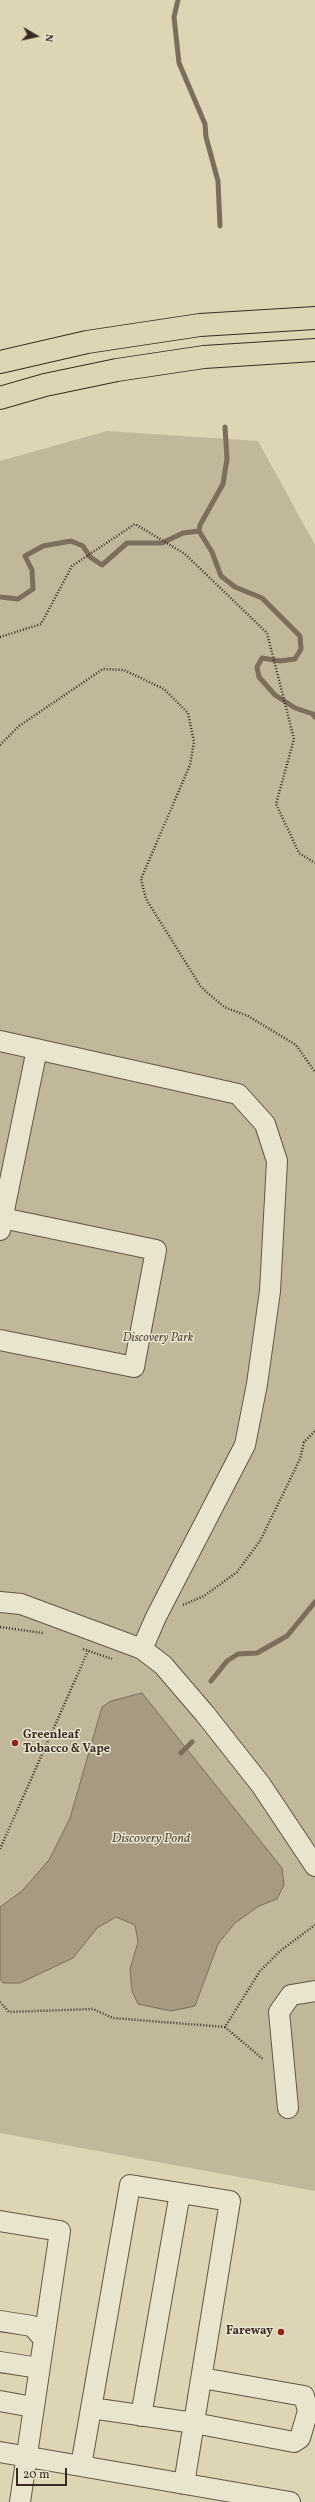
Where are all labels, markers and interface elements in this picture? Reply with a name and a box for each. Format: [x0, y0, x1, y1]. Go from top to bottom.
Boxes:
north arrow [16, 16, 56, 56]
text: N [40, 33, 56, 43]
park label: Discovery Park [123, 1332, 193, 1346]
place label: Greenleaf Tobacco & Vape [23, 1729, 110, 1757]
marker: Greenleaf Tobacco & Vape [10, 1738, 20, 1748]
water label: Discovery Pond [112, 1832, 190, 1848]
place label: Fareway [226, 2325, 273, 2339]
marker: Fareway [276, 2327, 286, 2337]
scale bar [18, 2460, 69, 2486]
text: 20 m [23, 2467, 50, 2483]

